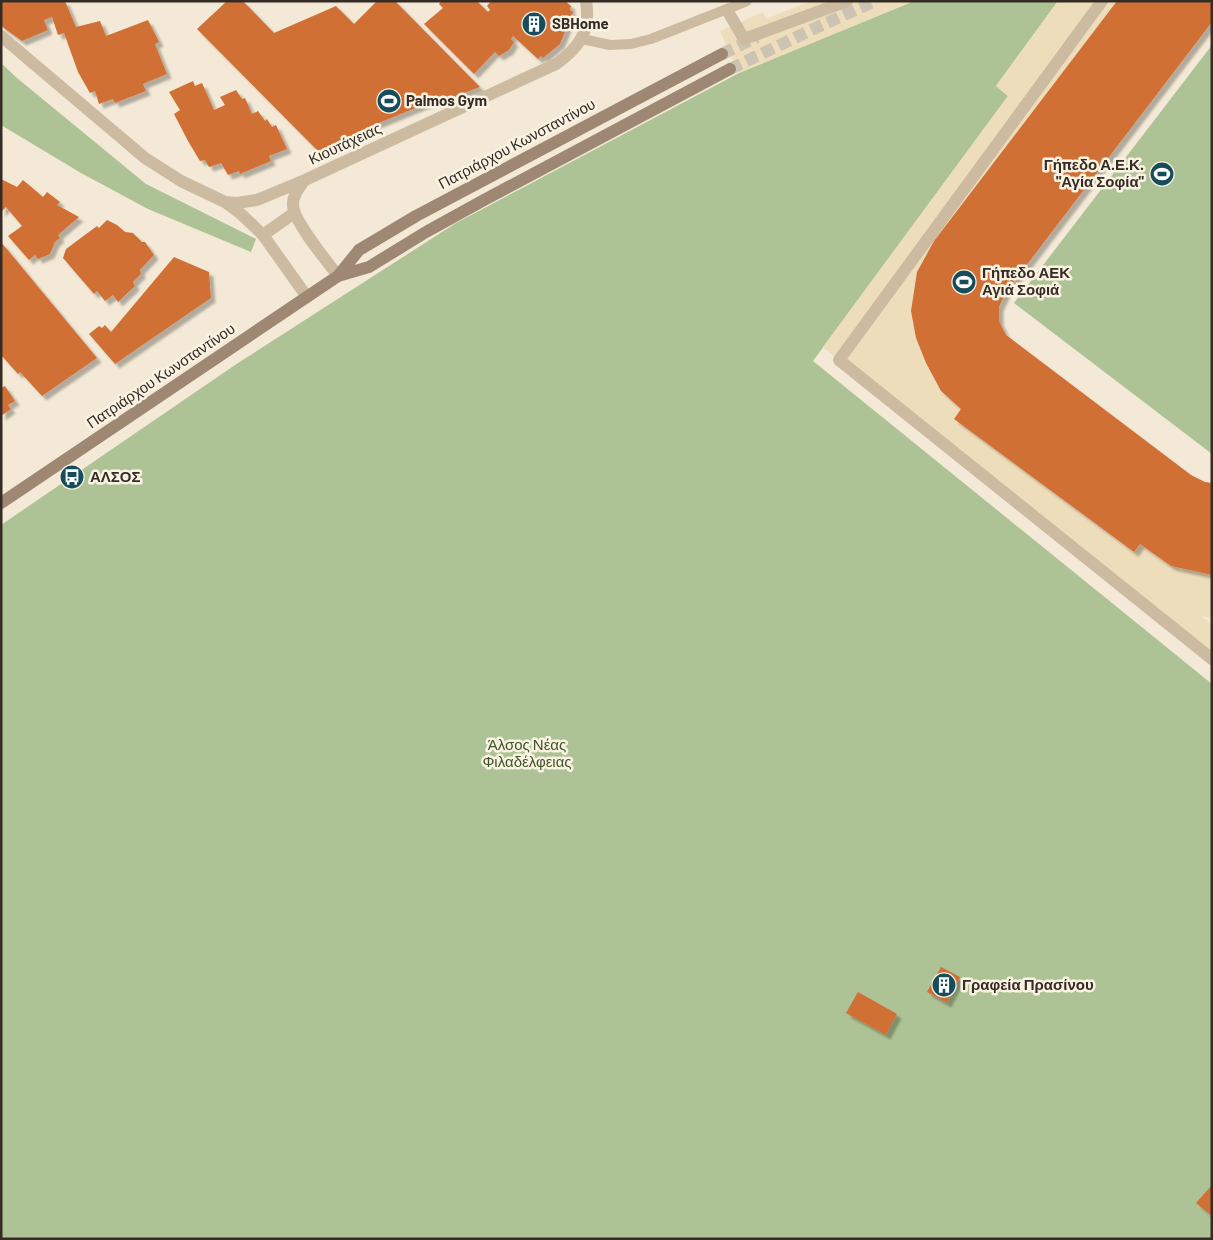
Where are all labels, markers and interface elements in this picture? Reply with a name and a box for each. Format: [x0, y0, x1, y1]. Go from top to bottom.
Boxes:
building icon: SBHome [521, 11, 547, 37]
place label: SBHome [552, 14, 609, 32]
sports icon: Palmos Gym [376, 88, 402, 114]
place label: Palmos Gym [406, 91, 487, 109]
street label: Πατριάρχου Κωνσταντίνου [435, 94, 598, 192]
street label: Κιουτάχειας [305, 118, 384, 168]
place label: Γήπεδο Α.Ε.Κ. "Αγία Σοφία" [1044, 155, 1145, 190]
sports icon: Γήπεδο Α.Ε.Κ. "Αγία Σοφία" [1149, 161, 1175, 187]
place label: Γήπεδο ΑΕΚ Αγιά Σοφιά [982, 263, 1070, 298]
sports icon: Γήπεδο ΑΕΚ Αγιά Σοφιά [951, 269, 977, 295]
street label: Πατριάρχου Κωνσταντίνου [83, 319, 238, 432]
bus stop icon: ΑΛΣΟΣ [59, 464, 85, 490]
place label: ΑΛΣΟΣ [90, 467, 141, 485]
park label: Άλσος Νέας Φιλαδέλφειας [482, 735, 572, 770]
building icon: Γραφεία Πρασίνου [931, 972, 957, 998]
place label: Γραφεία Πρασίνου [962, 975, 1094, 993]

